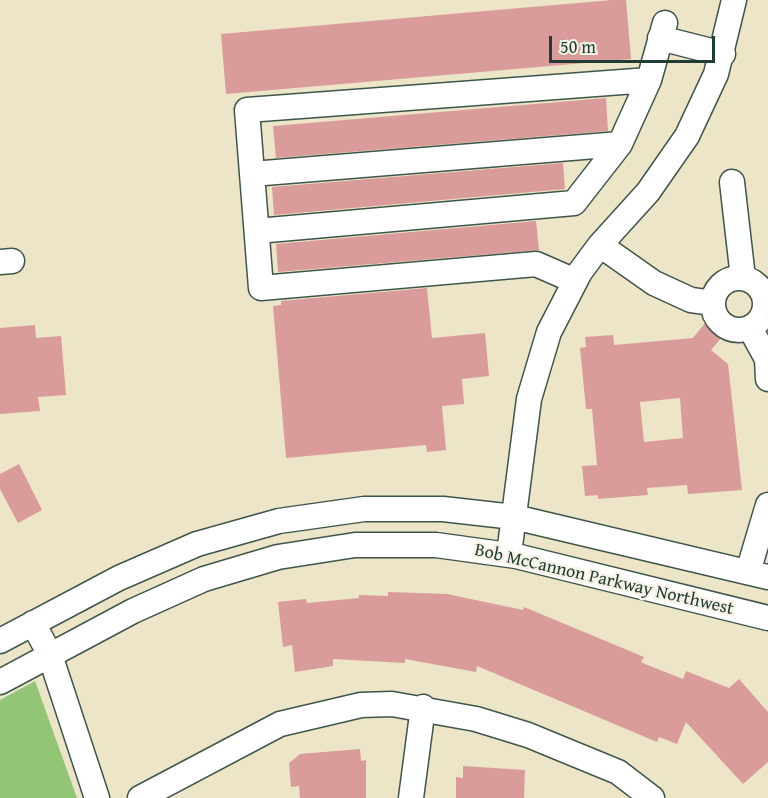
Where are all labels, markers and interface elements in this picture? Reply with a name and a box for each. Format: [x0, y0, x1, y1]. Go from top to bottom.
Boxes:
scale bar [552, 24, 718, 62]
text: 50 m [560, 33, 596, 60]
street label: Bob McCannon Parkway Northwest [472, 540, 736, 620]

